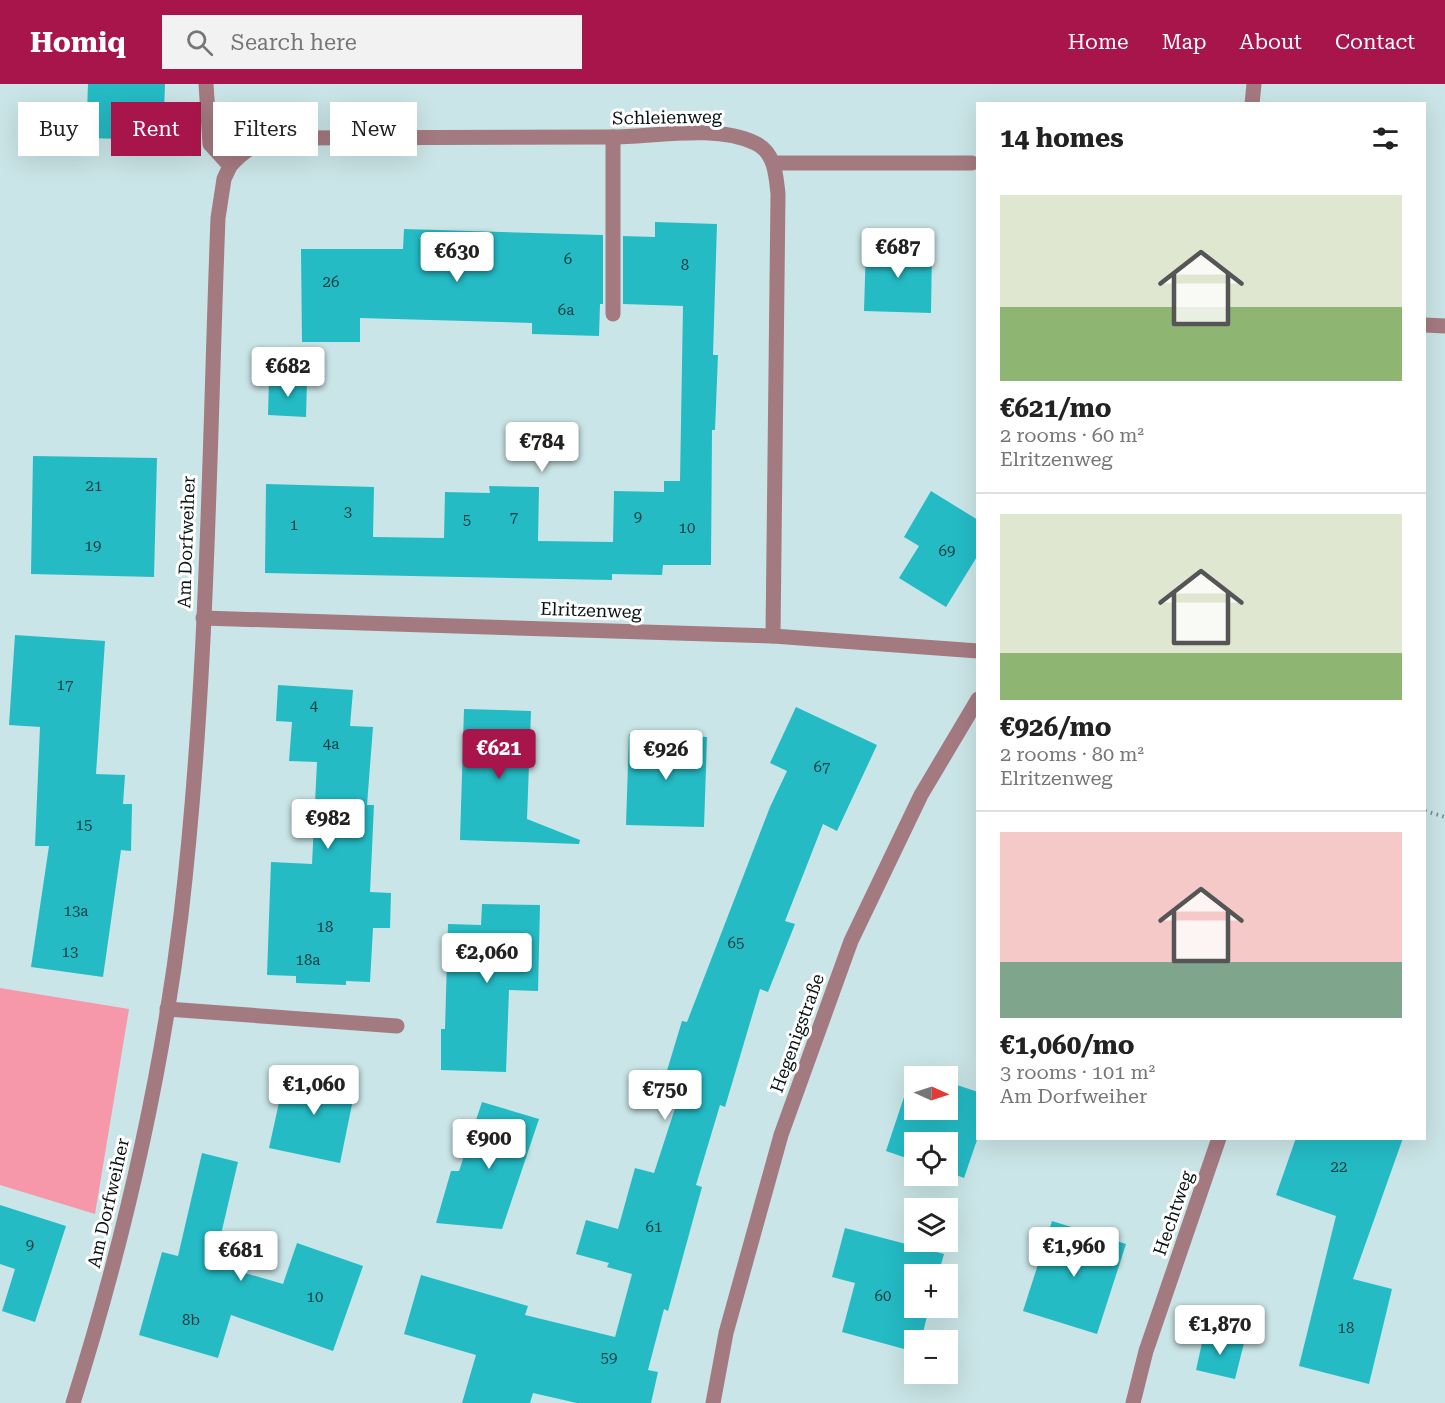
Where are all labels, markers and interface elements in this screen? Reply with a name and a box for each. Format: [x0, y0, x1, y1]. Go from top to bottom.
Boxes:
search box [162, 15, 582, 69]
text: Homiq [30, 26, 126, 59]
icon: search [183, 26, 216, 59]
text: Search here [231, 30, 357, 55]
text: Home [1068, 30, 1129, 54]
text: Map [1162, 30, 1207, 54]
text: About [1240, 30, 1302, 54]
text: Contact [1335, 30, 1415, 54]
chip: Buy [18, 102, 99, 156]
chip: Rent [111, 102, 201, 156]
chip: Filters [213, 102, 318, 156]
chip: New [330, 102, 417, 156]
street label: Schleienweg [612, 106, 723, 128]
icon: filters [1369, 122, 1402, 155]
text: 14 homes [1000, 123, 1124, 153]
pin: €687 [862, 228, 934, 279]
pin: €630 [421, 232, 493, 283]
icon: home [1147, 234, 1255, 342]
text: €687 [876, 235, 920, 259]
text: €630 [435, 239, 479, 263]
house number: 6 [564, 250, 572, 268]
house number: 8 [681, 256, 689, 274]
house number: 26 [323, 273, 339, 291]
house number: 6a [558, 301, 574, 319]
pin: €682 [252, 347, 324, 398]
text: €682 [266, 354, 310, 378]
text: €621/mo [1000, 393, 1112, 423]
pin: €784 [506, 422, 578, 473]
text: 2 rooms · 60 m² [1000, 423, 1144, 447]
text: €784 [520, 429, 564, 453]
text: Elritzenweg [1000, 447, 1113, 471]
street label: Am Dorfweiher [173, 475, 199, 609]
house number: 21 [86, 477, 102, 495]
house number: 3 [344, 503, 352, 521]
house number: 7 [510, 508, 518, 526]
house number: 9 [634, 508, 642, 526]
house number: 5 [463, 511, 471, 529]
house number: 1 [290, 516, 298, 534]
house number: 10 [679, 519, 695, 537]
house number: 19 [85, 537, 101, 555]
house number: 69 [939, 542, 955, 560]
icon: home [1147, 553, 1255, 661]
street label: Elritzenweg [540, 598, 643, 622]
house number: 17 [57, 676, 73, 694]
house number: 4 [310, 697, 319, 715]
text: €926/mo [1000, 712, 1112, 742]
pin: €621 [463, 729, 535, 780]
pin: €926 [630, 730, 702, 781]
house number: 4a [323, 735, 339, 753]
text: €621 [477, 736, 521, 760]
text: €926 [644, 737, 688, 761]
text: 2 rooms · 80 m² [1000, 742, 1144, 766]
house number: 67 [814, 758, 830, 776]
text: Elritzenweg [1000, 766, 1113, 790]
pin: €982 [292, 799, 364, 850]
text: €982 [306, 806, 350, 830]
house number: 15 [76, 816, 92, 834]
icon: home [1147, 871, 1255, 979]
house number: 13a [64, 902, 88, 920]
house number: 18 [317, 918, 333, 936]
pin: €2,060 [438, 933, 536, 984]
house number: 65 [728, 934, 744, 952]
text: €2,060 [456, 940, 518, 964]
house number: 13 [62, 943, 78, 961]
house number: 18a [296, 951, 320, 969]
street label: Hegenigstraße [766, 971, 828, 1095]
text: €1,060/mo [1000, 1030, 1135, 1060]
text: 3 rooms · 101 m² [1000, 1060, 1155, 1084]
pin: €1,060 [265, 1065, 363, 1116]
north arrow [904, 1066, 958, 1120]
map controls [904, 1066, 958, 1384]
pin: €750 [629, 1070, 701, 1121]
text: €1,060 [283, 1072, 345, 1096]
text: €750 [643, 1077, 687, 1101]
text: Am Dorfweiher [1000, 1084, 1147, 1108]
pin: €900 [453, 1119, 525, 1170]
text: €900 [467, 1126, 511, 1150]
button: locate [904, 1132, 958, 1186]
street label: Am Dorfweiher [83, 1136, 133, 1270]
house number: 22 [1331, 1158, 1347, 1176]
street label: Hechtweg [1149, 1167, 1197, 1258]
button: layers [904, 1198, 958, 1252]
house number: 61 [646, 1218, 662, 1236]
pin: €1,960 [1025, 1227, 1123, 1278]
pin: €681 [205, 1231, 277, 1282]
text: €1,960 [1043, 1234, 1105, 1258]
house number: 9 [26, 1236, 34, 1254]
text: €681 [219, 1238, 263, 1262]
button: + [904, 1264, 958, 1318]
house number: 60 [875, 1287, 891, 1305]
house number: 10 [307, 1288, 323, 1306]
pin: €1,870 [1171, 1305, 1269, 1356]
house number: 8b [182, 1311, 200, 1329]
text: €1,870 [1189, 1312, 1251, 1336]
house number: 18 [1338, 1319, 1354, 1337]
button: − [904, 1330, 958, 1384]
house number: 59 [601, 1349, 617, 1367]

